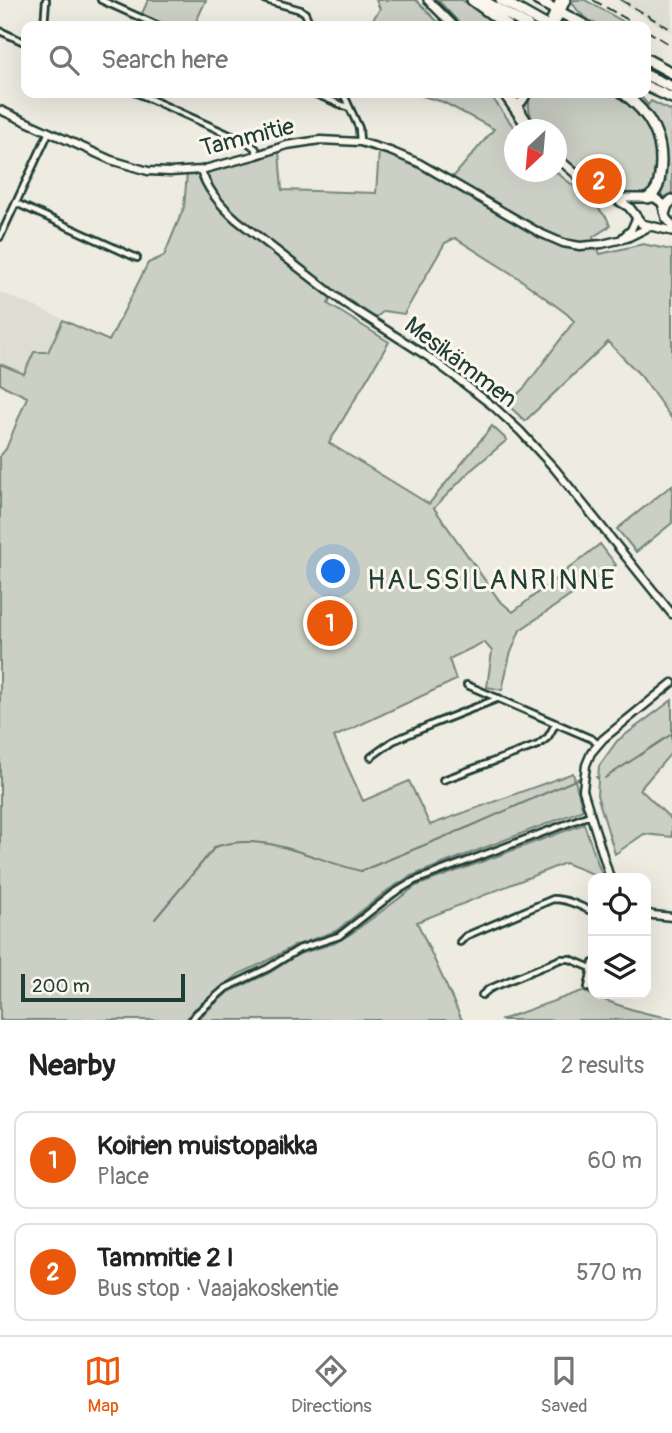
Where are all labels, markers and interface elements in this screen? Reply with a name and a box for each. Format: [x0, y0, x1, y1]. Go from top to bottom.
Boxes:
search box [21, 21, 651, 98]
icon: search [45, 41, 83, 79]
text: Search here [101, 44, 228, 76]
street label: Tammitie [197, 112, 297, 163]
north arrow [504, 119, 567, 182]
pin: 2 [576, 155, 622, 207]
street label: Mesikämmen [399, 311, 523, 414]
your location [316, 554, 350, 588]
district label: HALSSILANRINNE [367, 563, 617, 598]
pin: 1 [307, 597, 353, 649]
map controls [588, 873, 651, 999]
button: locate [588, 873, 651, 936]
button: layers [588, 936, 651, 999]
scale bar [21, 971, 186, 1003]
text: 200 m [32, 974, 90, 998]
text: Nearby [28, 1047, 115, 1084]
text: 2 results [561, 1051, 644, 1080]
text: Koirien muistopaikka [97, 1130, 318, 1162]
text: 1 [49, 1146, 58, 1175]
text: 60 m [587, 1146, 642, 1175]
text: Place [97, 1162, 149, 1191]
text: Tammitie 2 I [97, 1242, 234, 1274]
text: 2 [47, 1258, 59, 1287]
text: 570 m [576, 1258, 642, 1287]
text: Bus stop · Vaajakoskentie [97, 1274, 339, 1303]
tab: Map [84, 1352, 122, 1418]
tab: Directions [291, 1352, 372, 1418]
tab: Saved [540, 1352, 588, 1418]

